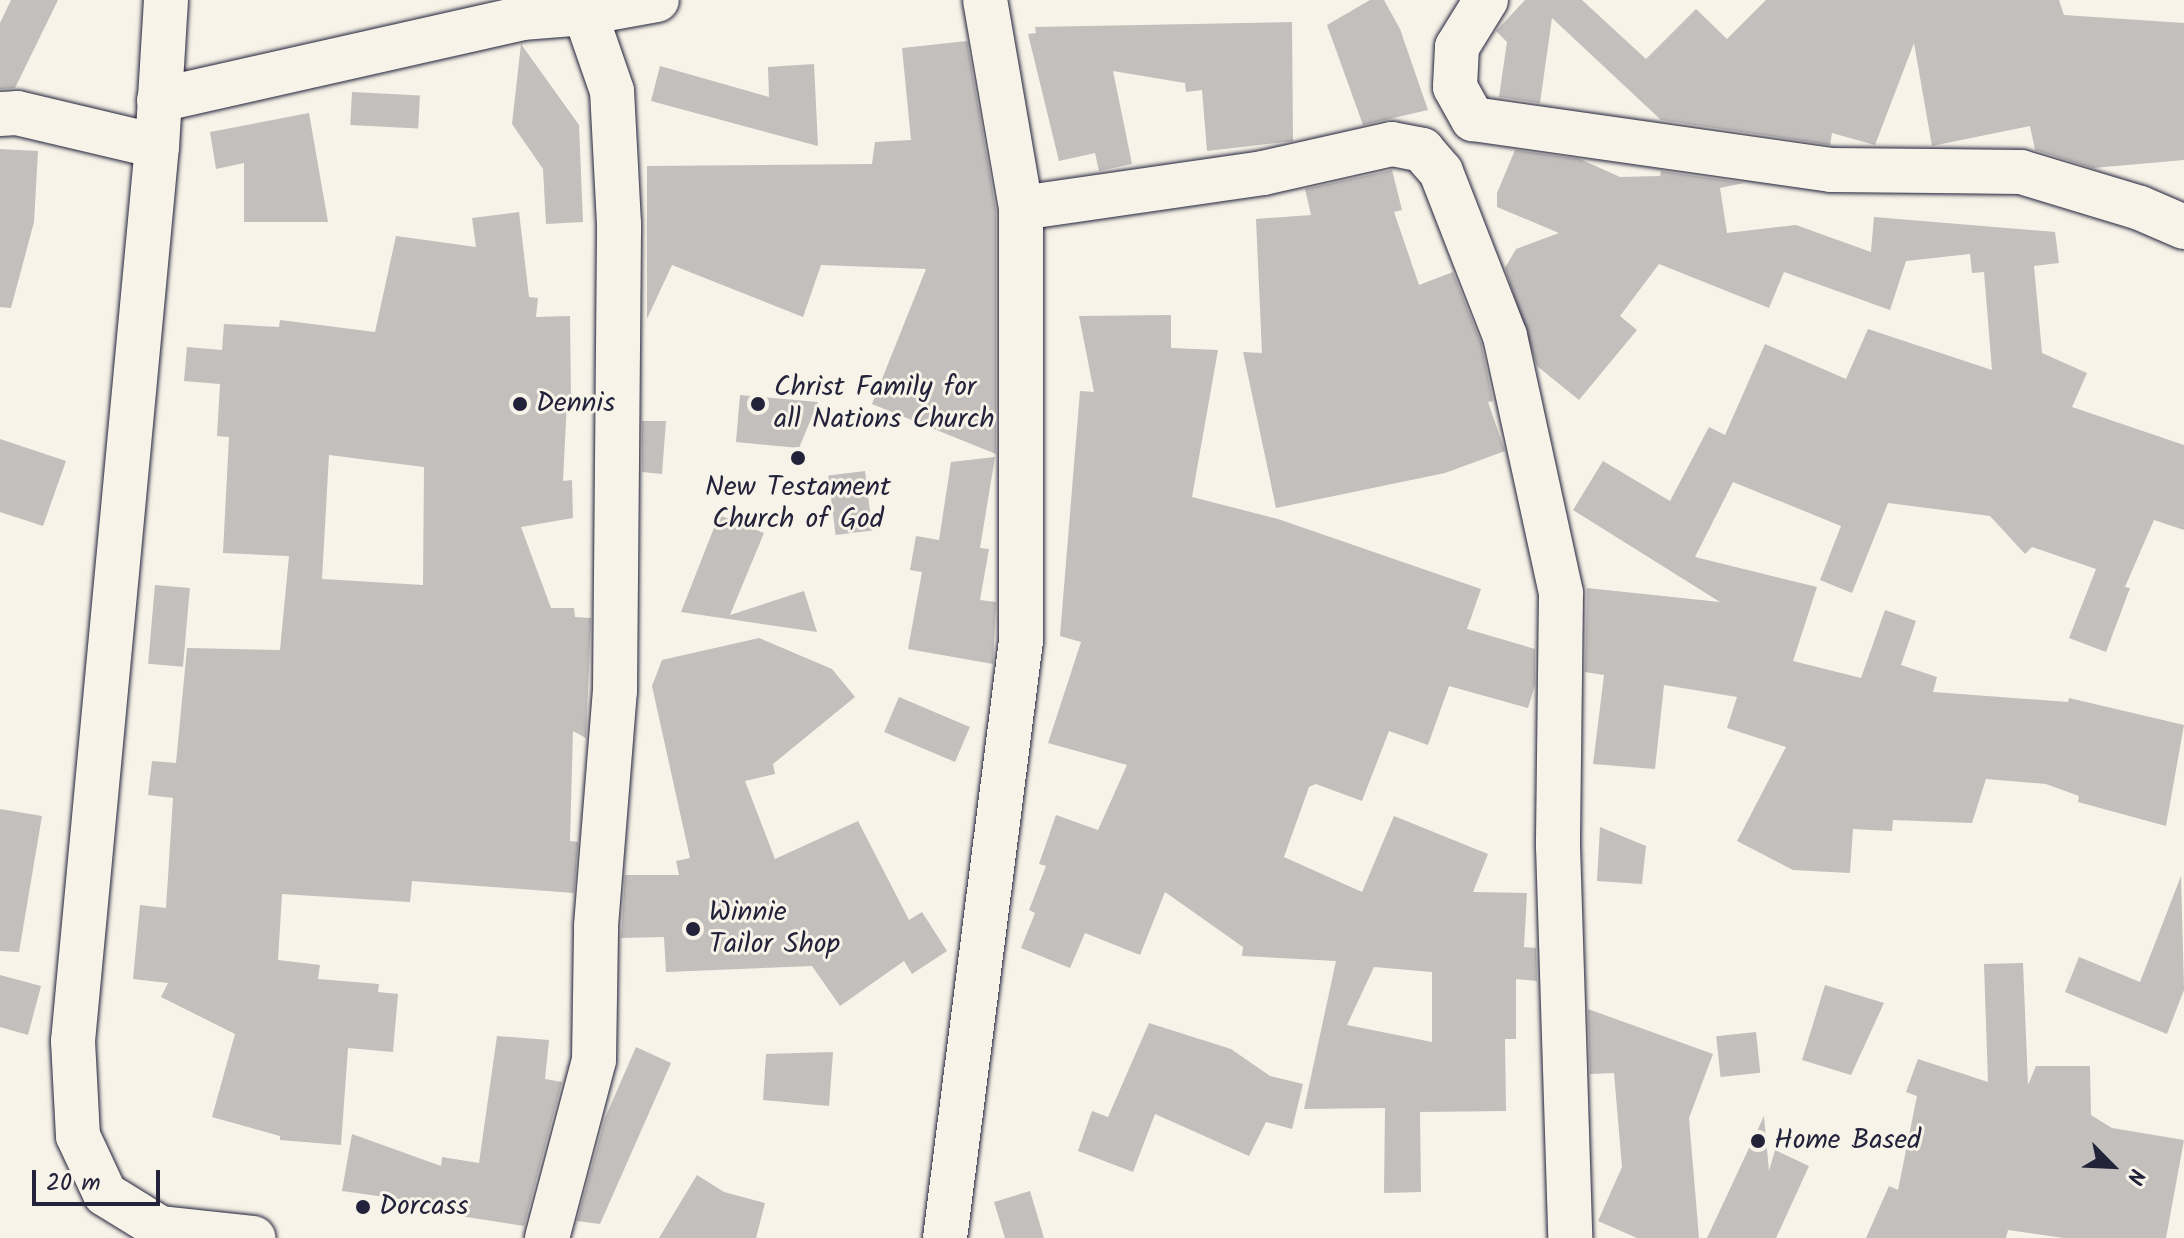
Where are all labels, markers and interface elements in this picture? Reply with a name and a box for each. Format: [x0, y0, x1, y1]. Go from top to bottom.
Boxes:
place label: Christ Family for all Nations Church [774, 371, 994, 437]
place label: Dennis [536, 387, 615, 421]
marker: Dennis [511, 395, 529, 413]
marker: Christ Family for all Nations Church [749, 395, 767, 413]
marker: New Testament Church of God [789, 449, 807, 467]
place label: New Testament Church of God [705, 471, 891, 537]
place label: Winnie Tailor Shop [709, 896, 840, 962]
marker: Winnie Tailor Shop [684, 920, 702, 938]
place label: Home Based [1774, 1124, 1921, 1158]
north arrow [2072, 1126, 2152, 1206]
marker: Home Based [1749, 1132, 1767, 1150]
scale bar [36, 1154, 164, 1204]
text: N [2116, 1162, 2153, 1189]
text: 20 m [46, 1164, 101, 1203]
place label: Dorcass [379, 1190, 468, 1224]
marker: Dorcass [354, 1198, 372, 1216]

